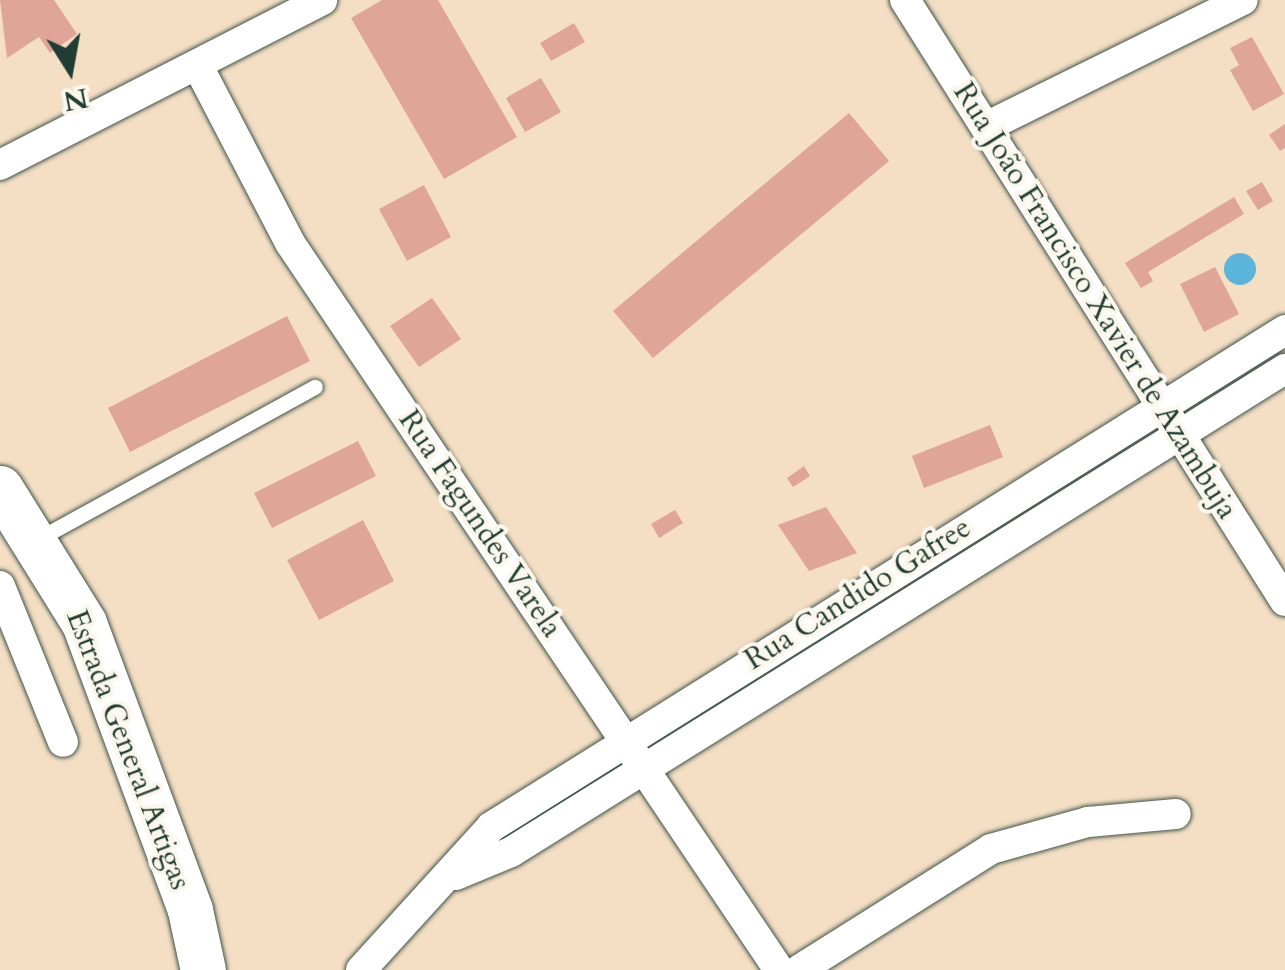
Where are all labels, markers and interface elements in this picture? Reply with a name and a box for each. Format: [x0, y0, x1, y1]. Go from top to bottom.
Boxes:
north arrow [20, 20, 120, 120]
street label: Rua João Francisco Xavier de Azambuja [945, 76, 1245, 526]
text: N [60, 78, 91, 120]
street label: Rua Fagundes Varela [391, 403, 569, 645]
street label: Rua Candido Gafree [738, 510, 978, 678]
street label: Estrada General Artigas [58, 605, 198, 895]

